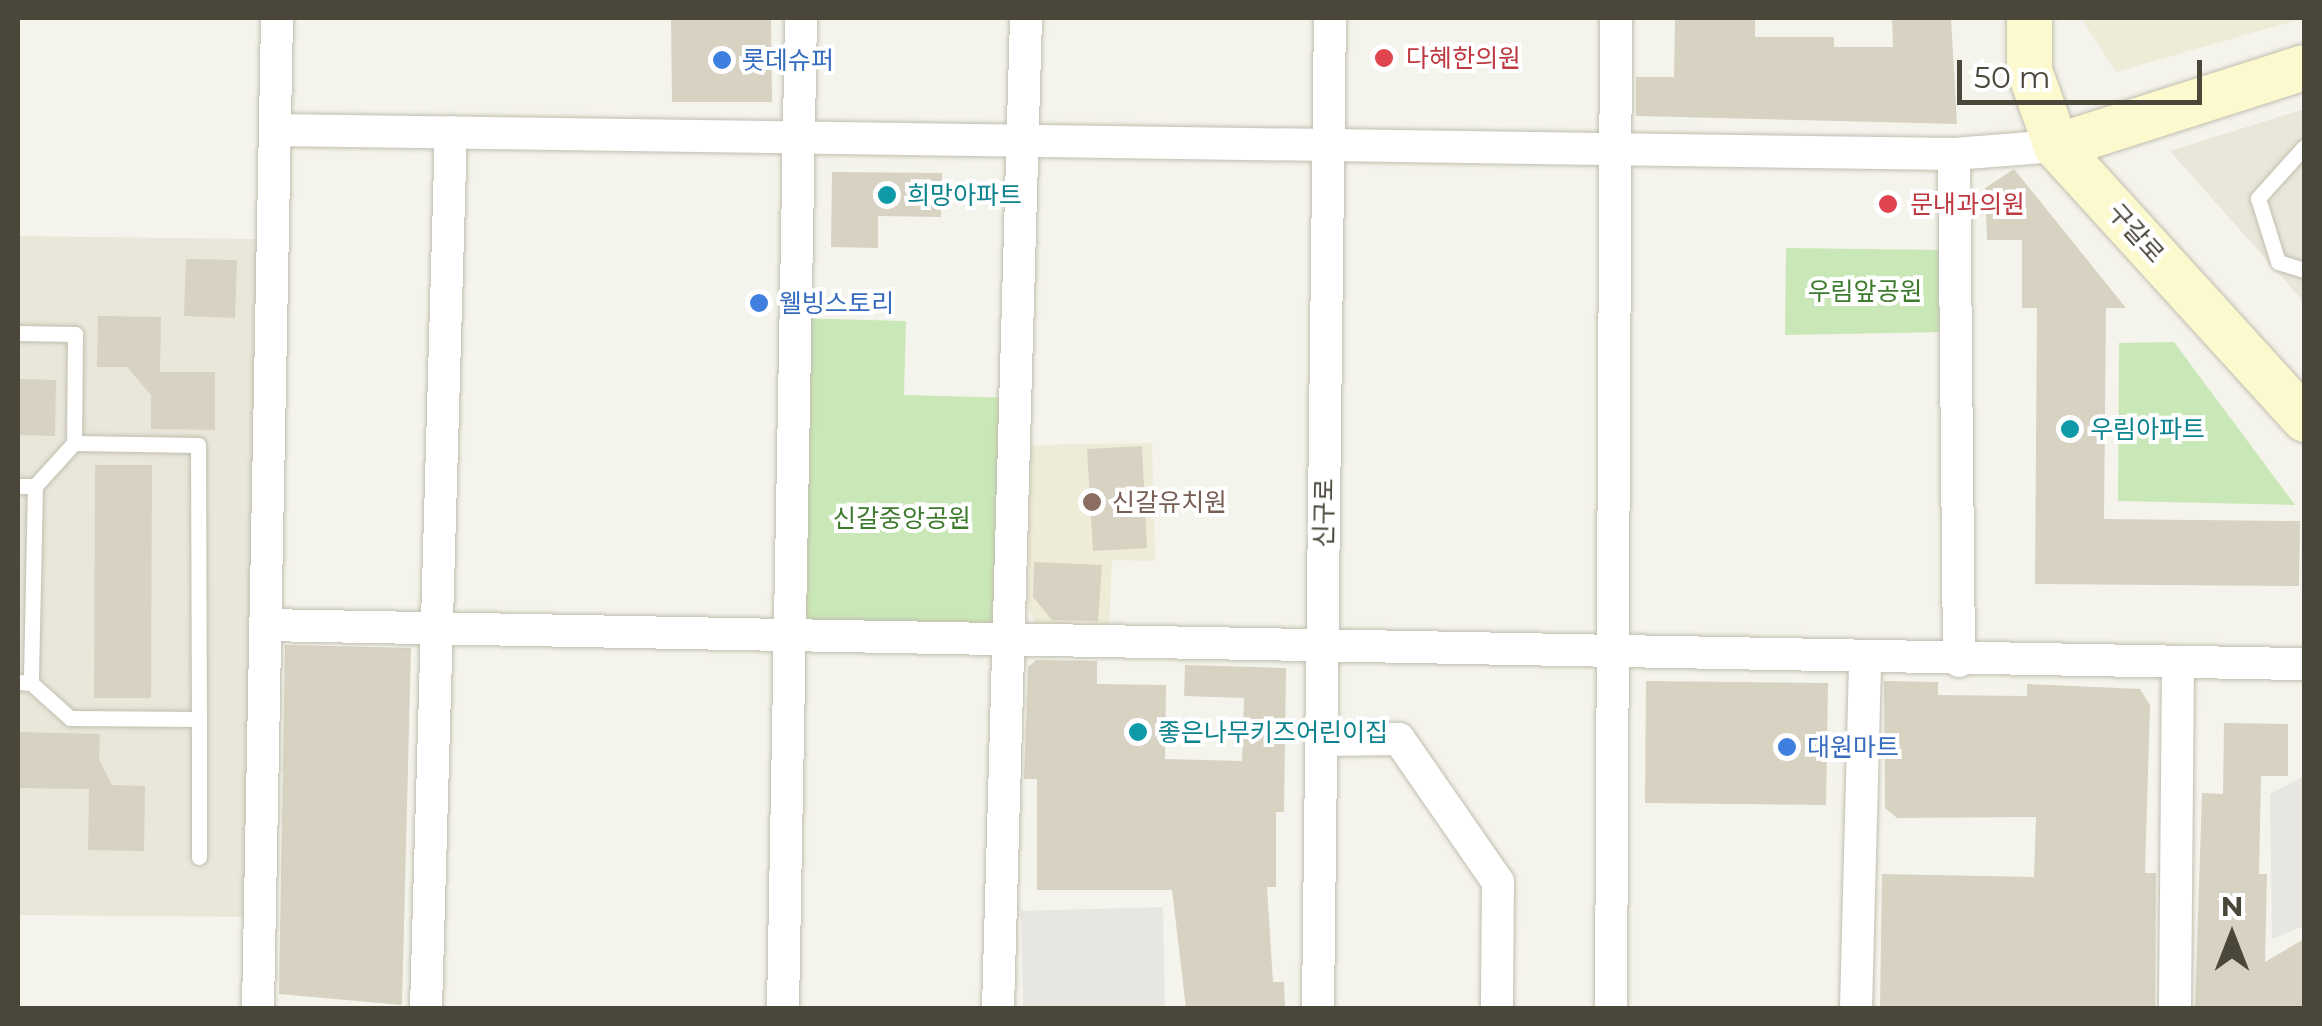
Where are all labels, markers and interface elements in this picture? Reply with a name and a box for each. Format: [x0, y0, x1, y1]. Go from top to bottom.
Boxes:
scale bar [1962, 40, 2207, 102]
place label: 다혜한의원 [1406, 43, 1521, 73]
place label: 롯데슈퍼 [742, 45, 834, 75]
marker: 다혜한의원 [1371, 45, 1397, 71]
marker: 롯데슈퍼 [711, 49, 733, 71]
text: 50 m [1974, 59, 2051, 96]
place label: 희망아파트 [907, 180, 1022, 210]
marker: 희망아파트 [876, 184, 898, 206]
place label: 문내과의원 [1910, 189, 2025, 219]
marker: 문내과의원 [1875, 191, 1901, 217]
street label: 구갈로 [2102, 197, 2170, 269]
park label: 우림앞공원 [1808, 276, 1922, 306]
place label: 웰빙스토리 [779, 288, 894, 318]
marker: 웰빙스토리 [748, 292, 770, 314]
place label: 우림아파트 [2090, 414, 2205, 444]
marker: 우림아파트 [2059, 418, 2081, 440]
street label: 신구로 [1308, 478, 1340, 548]
place label: 신갈유치원 [1112, 487, 1227, 517]
marker: 신갈유치원 [1081, 491, 1103, 513]
park label: 신갈중앙공원 [833, 503, 971, 533]
place label: 좋은나무키즈어린이집 [1158, 717, 1388, 747]
marker: 좋은나무키즈어린이집 [1127, 721, 1149, 743]
place label: 대원마트 [1807, 732, 1899, 762]
marker: 대원마트 [1776, 736, 1798, 758]
north arrow [2182, 886, 2282, 986]
text: N [2221, 889, 2243, 923]

